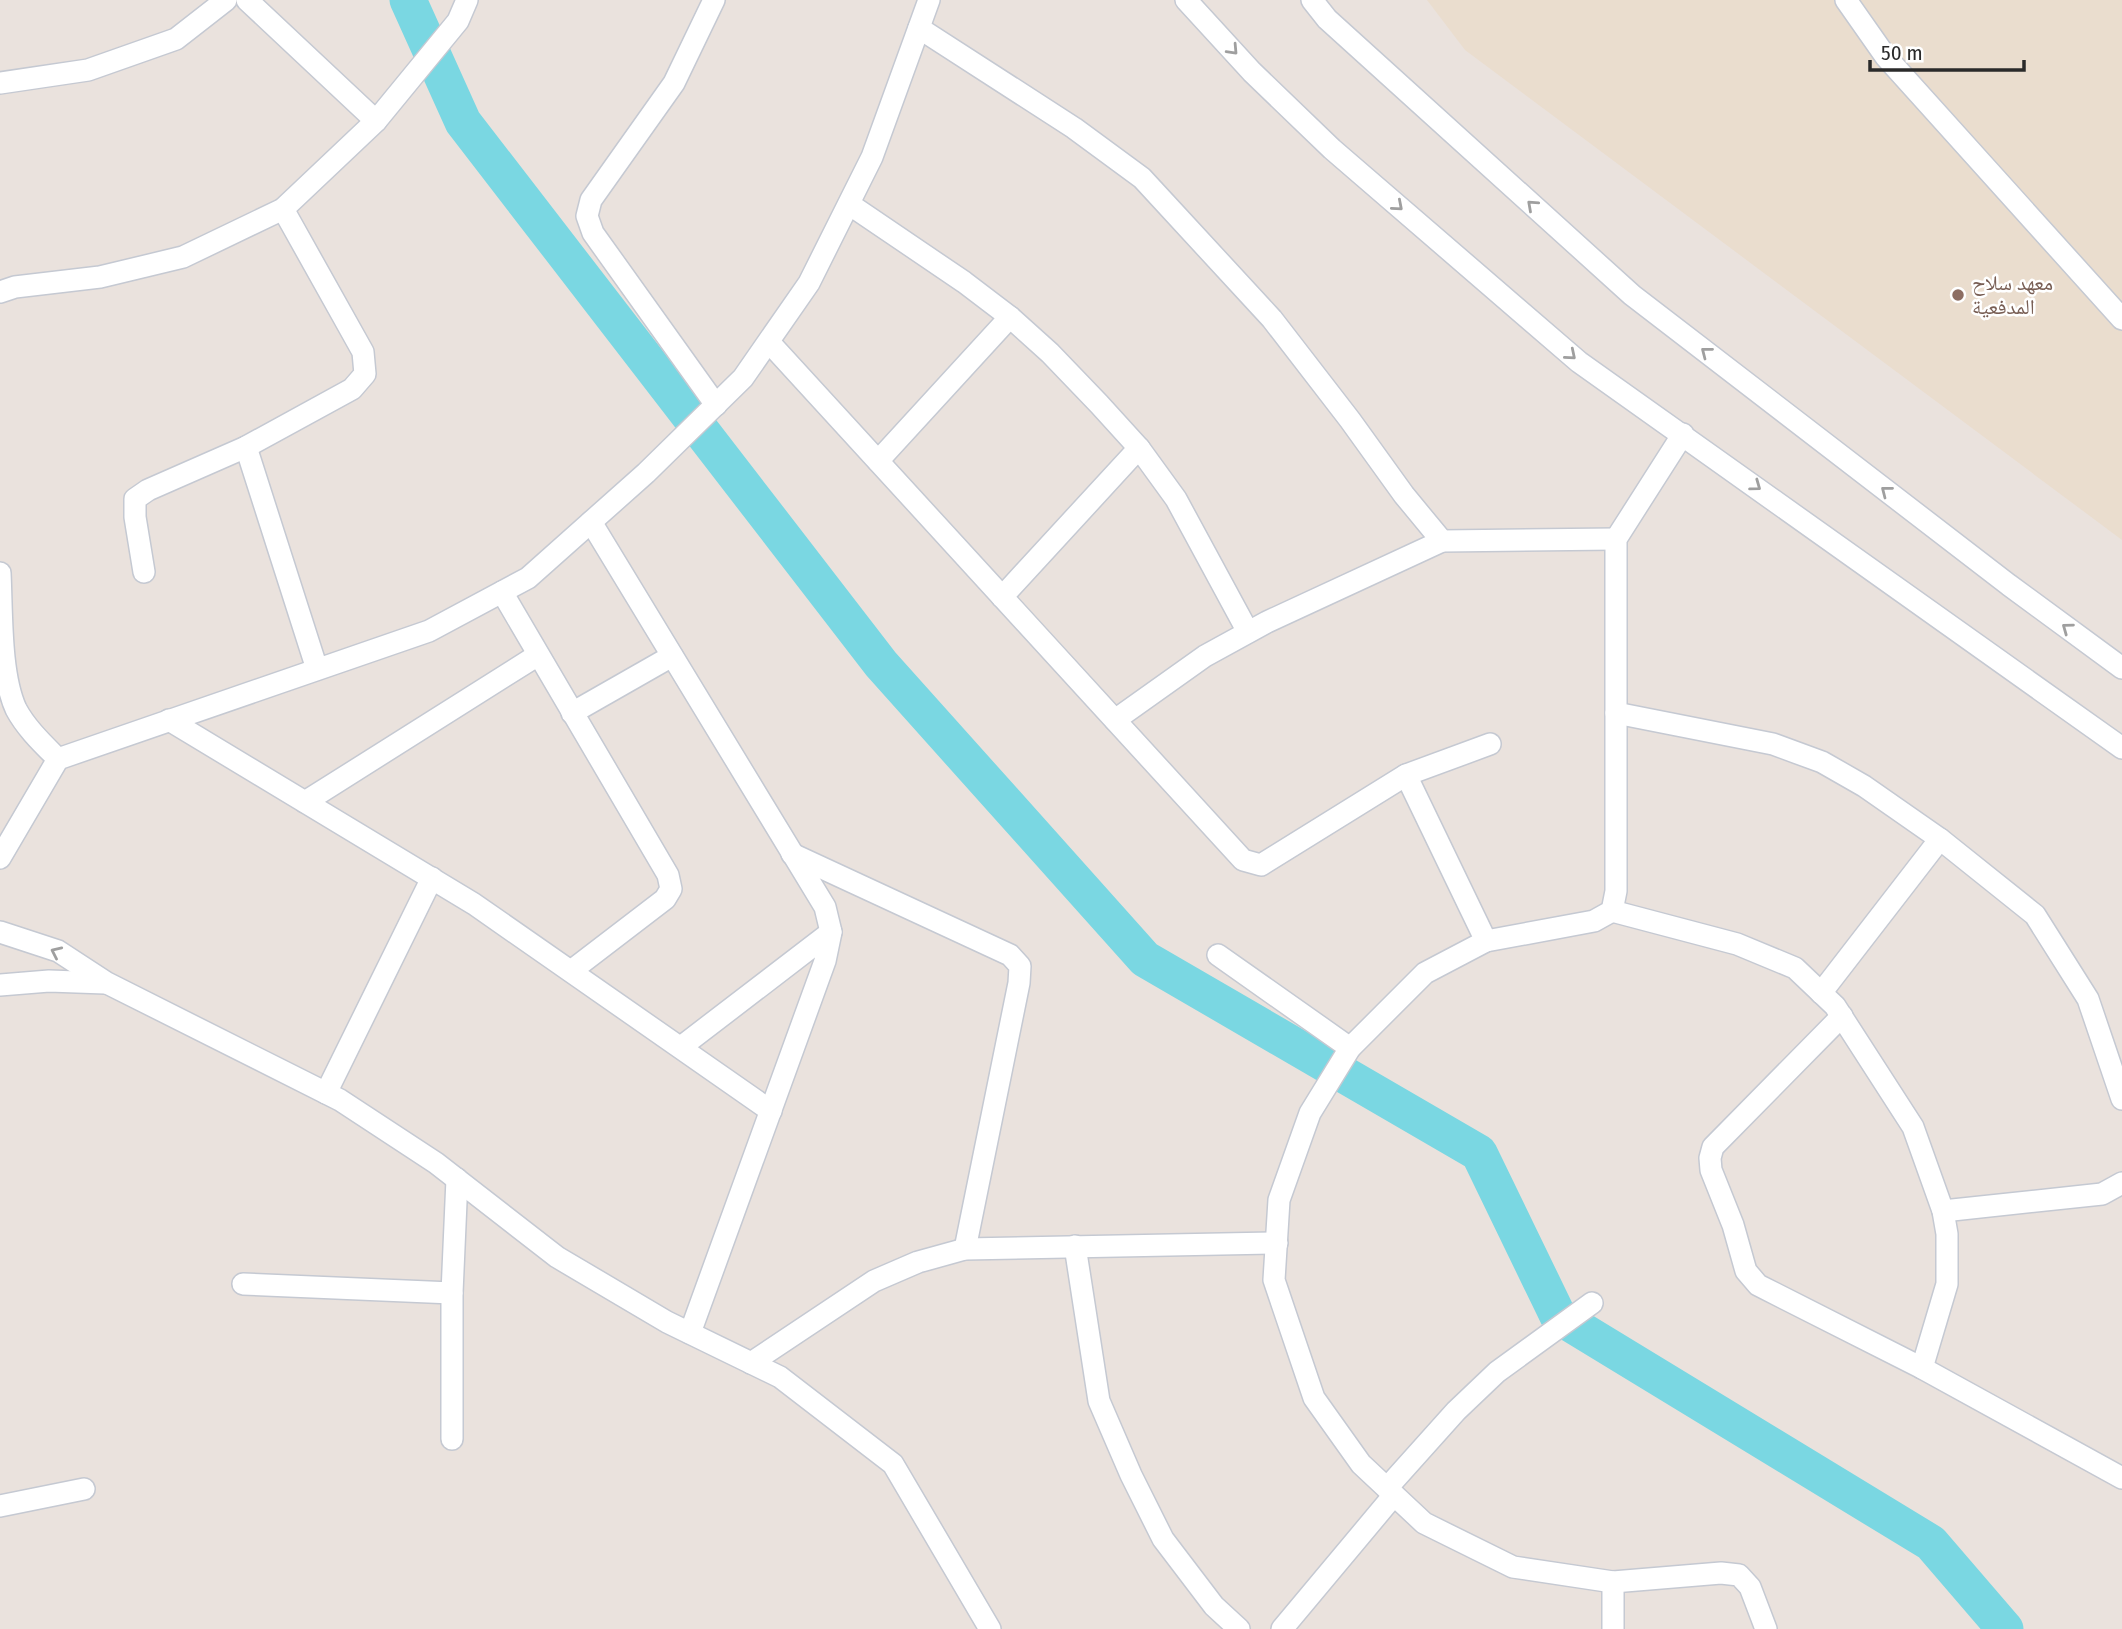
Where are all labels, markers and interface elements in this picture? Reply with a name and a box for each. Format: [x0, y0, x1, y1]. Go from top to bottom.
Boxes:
scale bar [1870, 28, 2024, 72]
text: 50 m [1881, 40, 1923, 66]
one-way arrow [1224, 42, 1237, 55]
one-way arrow [1390, 198, 1403, 210]
one-way arrow [1527, 200, 1540, 213]
place label: معهد سلاح المدفعية [1972, 270, 2053, 320]
marker: معهد سلاح المدفعية [1950, 287, 1966, 303]
one-way arrow [1563, 346, 1575, 359]
one-way arrow [1701, 347, 1713, 360]
one-way arrow [1748, 478, 1761, 491]
one-way arrow [1881, 486, 1893, 499]
one-way arrow [2062, 624, 2075, 636]
one-way arrow [51, 946, 63, 960]

